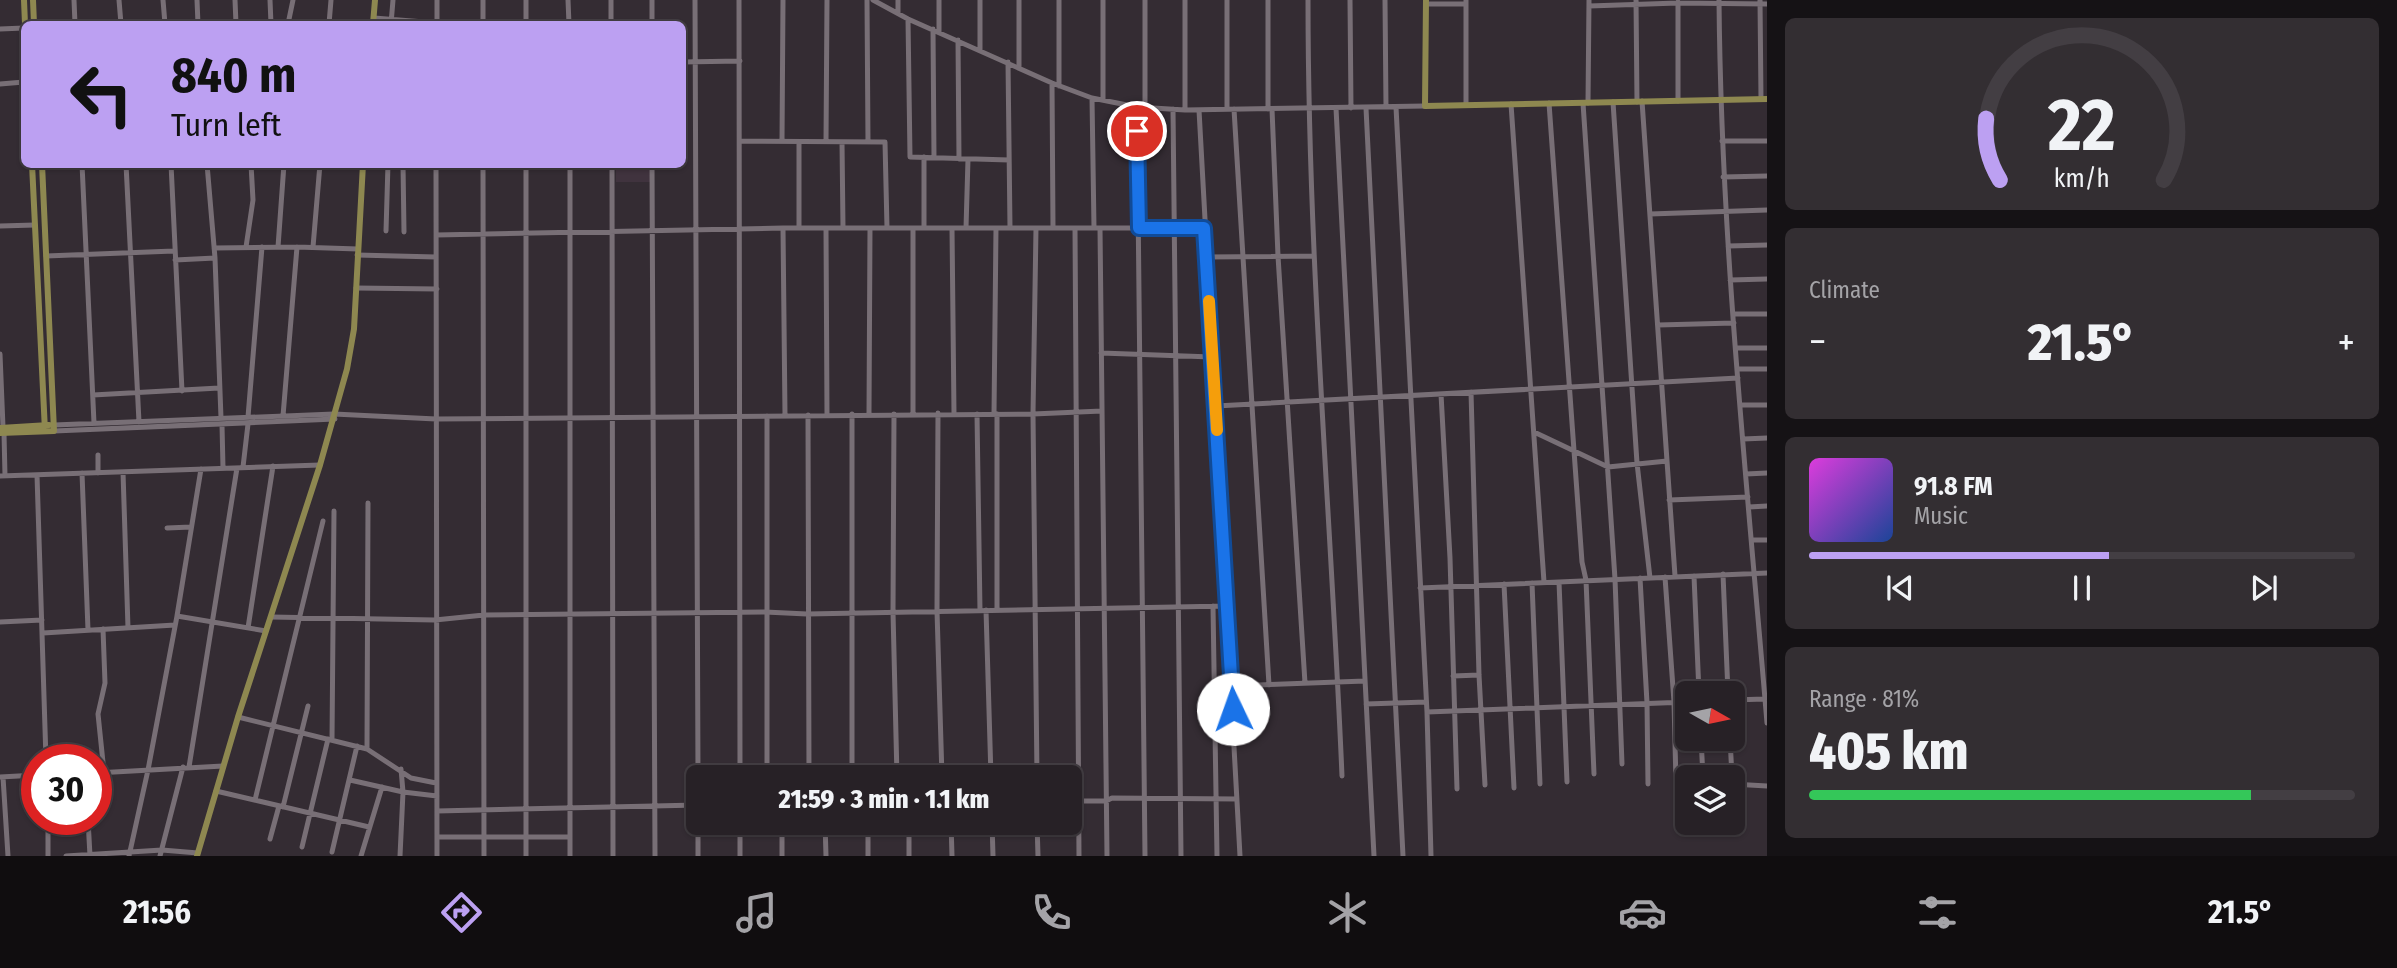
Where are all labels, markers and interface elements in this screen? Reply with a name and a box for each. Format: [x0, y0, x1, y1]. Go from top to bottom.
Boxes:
text: 840 m [171, 46, 296, 105]
icon: left [56, 49, 147, 140]
text: 22 [2047, 82, 2116, 169]
pin [1107, 101, 1167, 161]
text: Turn left [171, 106, 281, 144]
icon: arrive [1118, 112, 1156, 150]
text: km/h [2054, 164, 2110, 194]
text: Climate [1809, 276, 1880, 304]
text: 21.5° [2028, 311, 2136, 374]
text: − [1809, 319, 1826, 365]
text: + [2338, 319, 2355, 365]
text: 91.8 FM [1914, 471, 1993, 502]
text: Music [1914, 502, 1968, 530]
icon: previous [1881, 569, 1919, 607]
icon: pause [2063, 569, 2101, 607]
icon: next [2245, 569, 2283, 607]
position arrow [1196, 672, 1270, 746]
north arrow [1675, 681, 1745, 751]
map controls [1675, 681, 1745, 835]
text: Range · 81% [1809, 685, 1919, 713]
text: 405 km [1809, 720, 1968, 783]
speed limit sign: 30 [21, 744, 112, 835]
button: layers [1675, 765, 1745, 835]
text: 21:59 · 3 min · 1.1 km [779, 784, 989, 815]
icon: directions [437, 888, 486, 937]
icon: music [732, 888, 781, 937]
icon: phone [1027, 888, 1076, 937]
icon: climate [1323, 888, 1372, 937]
icon: car [1618, 888, 1667, 937]
icon: filters [1913, 888, 1962, 937]
text: 21:56 [123, 893, 191, 931]
text: 21.5° [2208, 893, 2274, 931]

